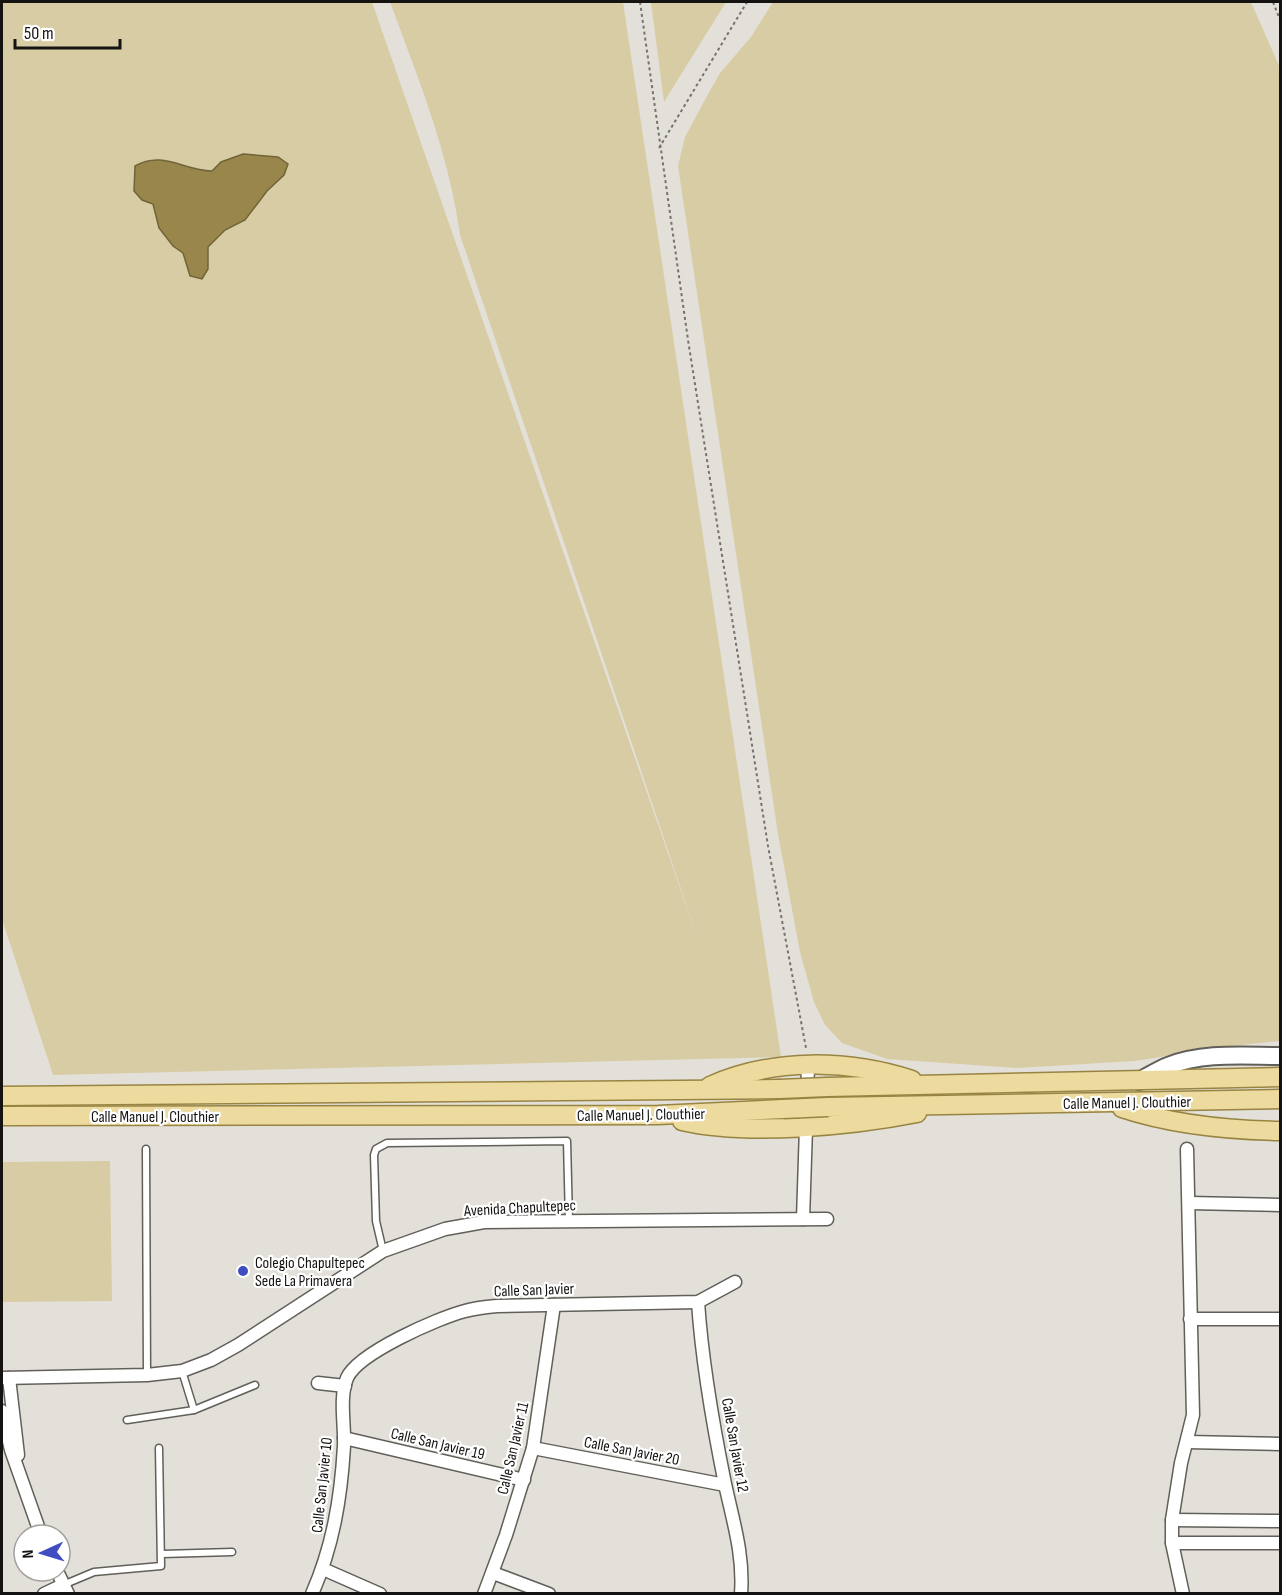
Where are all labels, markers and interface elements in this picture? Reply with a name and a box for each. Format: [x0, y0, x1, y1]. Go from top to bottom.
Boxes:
scale bar [15, 12, 120, 50]
text: 50 m [24, 23, 54, 44]
street label: Calle Manuel J. Clouthier [1063, 1093, 1192, 1114]
street label: Calle Manuel J. Clouthier [577, 1105, 706, 1126]
street label: Calle Manuel J. Clouthier [91, 1108, 219, 1127]
street label: Avenida Chapultepec [463, 1196, 577, 1221]
place label: Colegio Chapultepec Sede La Primavera [255, 1254, 365, 1291]
marker: Colegio Chapultepec Sede La Primavera [236, 1264, 250, 1278]
street label: Calle San Javier [493, 1280, 575, 1301]
street label: Calle San Javier 12 [717, 1397, 752, 1494]
street label: Calle San Javier 11 [494, 1400, 533, 1496]
street label: Calle San Javier 19 [389, 1424, 486, 1464]
street label: Calle San Javier 20 [582, 1433, 681, 1470]
street label: Calle San Javier 10 [308, 1437, 337, 1534]
north arrow [12, 1523, 72, 1583]
text: N [19, 1549, 38, 1559]

